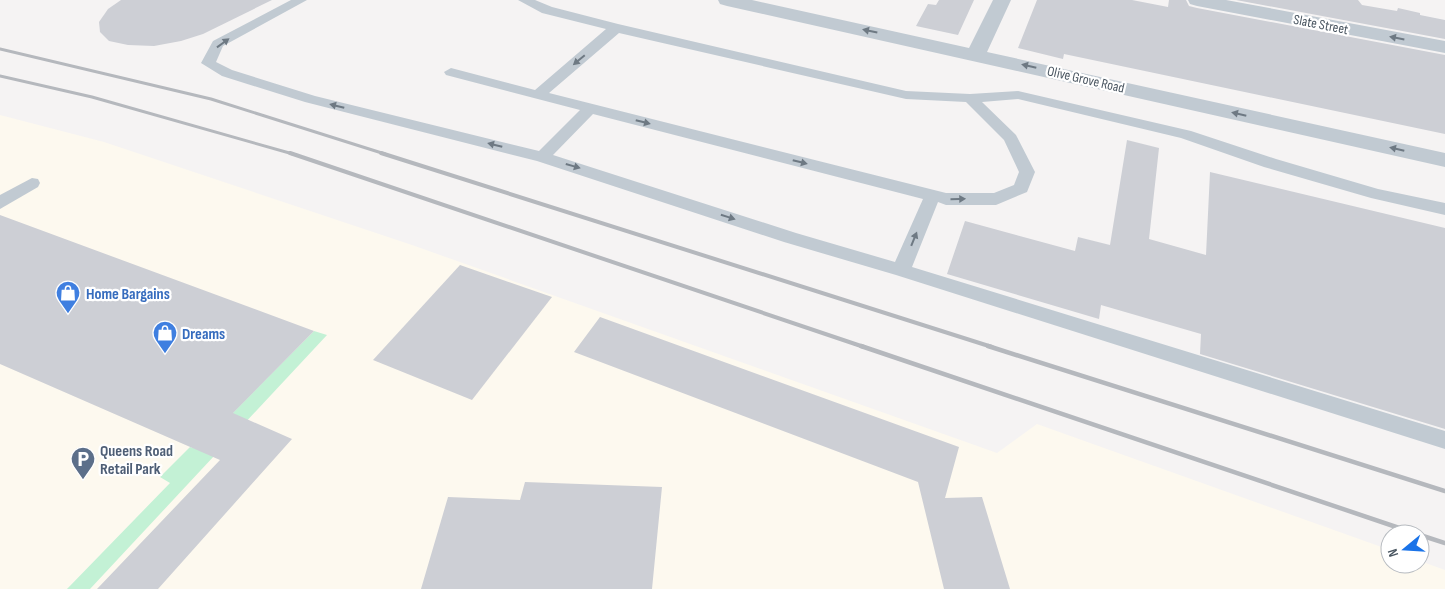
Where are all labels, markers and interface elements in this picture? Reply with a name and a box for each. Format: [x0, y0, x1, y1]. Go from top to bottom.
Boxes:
street label: Slate Street [1292, 11, 1350, 38]
one-way arrow [863, 27, 878, 35]
one-way arrow [1390, 34, 1405, 42]
one-way arrow [216, 38, 230, 48]
one-way arrow [572, 54, 585, 65]
one-way arrow [1022, 62, 1037, 70]
street label: Olive Grove Road [1046, 62, 1126, 97]
one-way arrow [329, 101, 344, 109]
one-way arrow [1231, 110, 1246, 118]
one-way arrow [636, 118, 651, 126]
one-way arrow [487, 141, 502, 149]
one-way arrow [1390, 145, 1405, 153]
one-way arrow [793, 158, 808, 166]
one-way arrow [566, 163, 581, 171]
one-way arrow [950, 195, 966, 203]
one-way arrow [720, 214, 735, 222]
one-way arrow [910, 231, 918, 246]
shop icon: Home Bargains [55, 280, 81, 314]
place label: Home Bargains [86, 285, 170, 304]
shop icon: Dreams [152, 320, 178, 354]
place label: Dreams [182, 325, 225, 344]
place label: Queens Road Retail Park [100, 442, 173, 479]
parking icon: Queens Road Retail Park [70, 446, 96, 480]
north arrow [1380, 524, 1430, 574]
text: N [1384, 547, 1402, 559]

